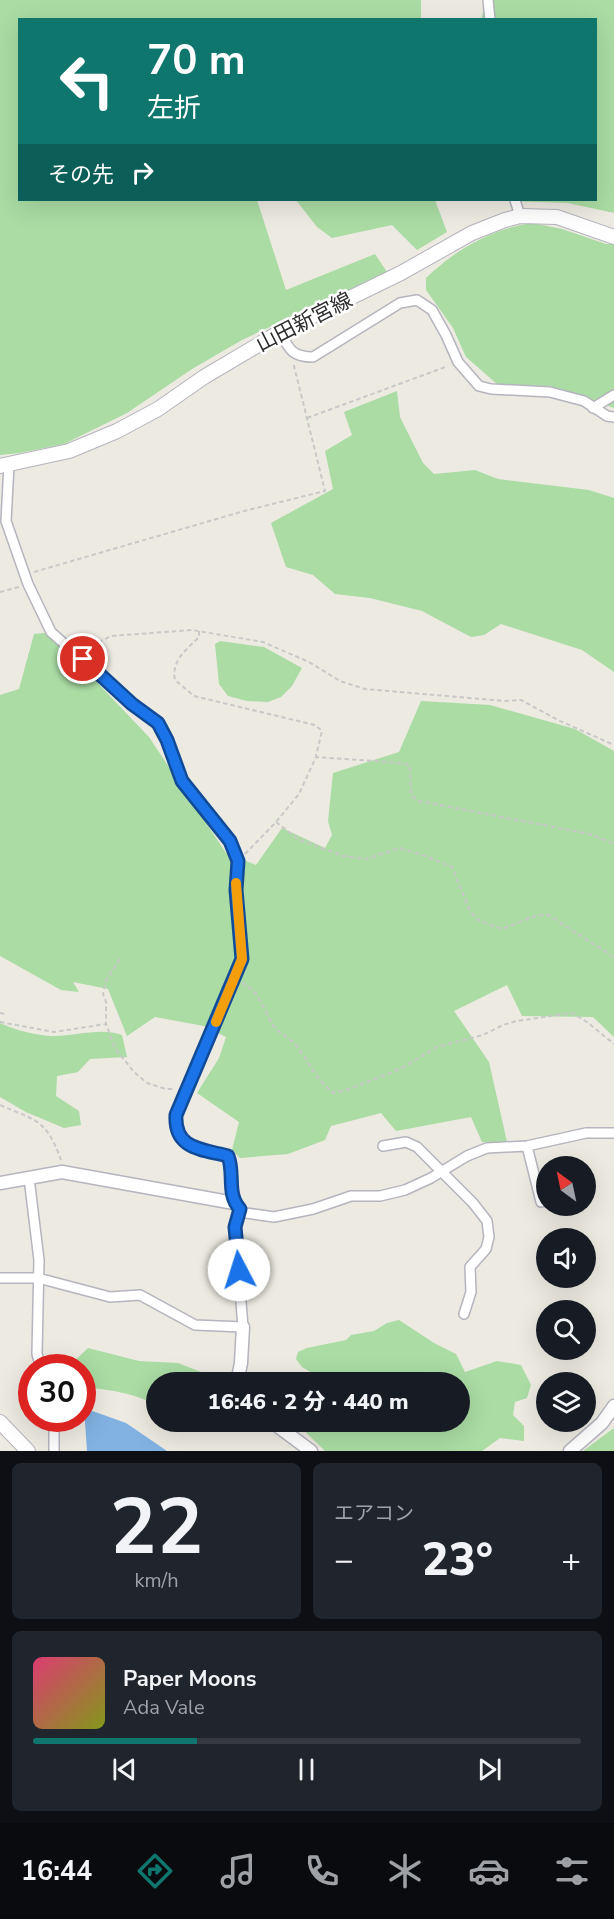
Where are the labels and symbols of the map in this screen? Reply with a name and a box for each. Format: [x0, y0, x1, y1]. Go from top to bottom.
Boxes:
street label: 山田新宮線 [251, 286, 357, 358]
pin [57, 633, 108, 684]
north arrow [536, 1156, 596, 1216]
position arrow [207, 1238, 271, 1302]
speed limit sign: 30 [18, 1354, 96, 1432]

